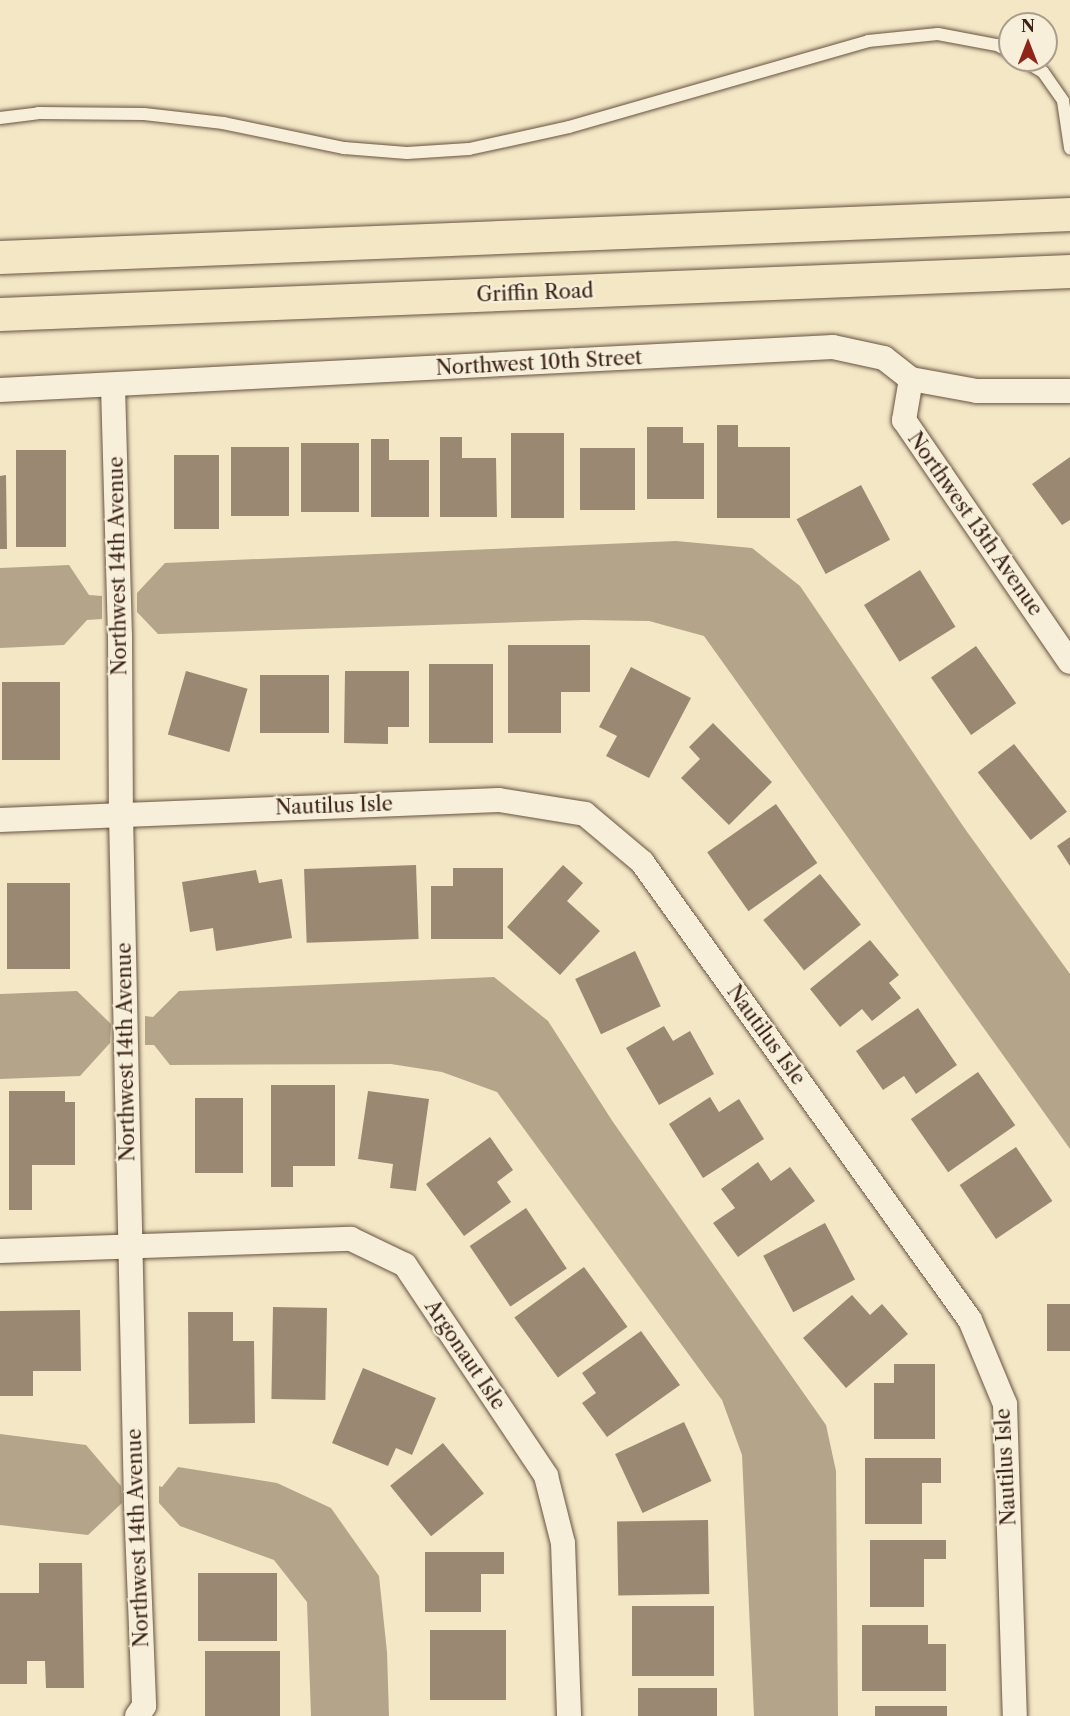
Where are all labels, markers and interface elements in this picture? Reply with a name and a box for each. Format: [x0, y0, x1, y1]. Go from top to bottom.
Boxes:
north arrow [998, 12, 1058, 72]
text: N [1021, 16, 1035, 36]
street label: Griffin Road [476, 279, 594, 307]
street label: Northwest 10th Street [435, 346, 643, 380]
street label: Northwest 13th Avenue [902, 427, 1048, 621]
street label: Northwest 14th Avenue [104, 456, 132, 676]
street label: Nautilus Isle [275, 792, 393, 820]
street label: Northwest 14th Avenue [112, 942, 140, 1162]
street label: Nautilus Isle [722, 980, 810, 1090]
street label: Argonaut Isle [420, 1296, 510, 1414]
street label: Nautilus Isle [991, 1408, 1021, 1526]
street label: Northwest 14th Avenue [122, 1428, 154, 1648]

